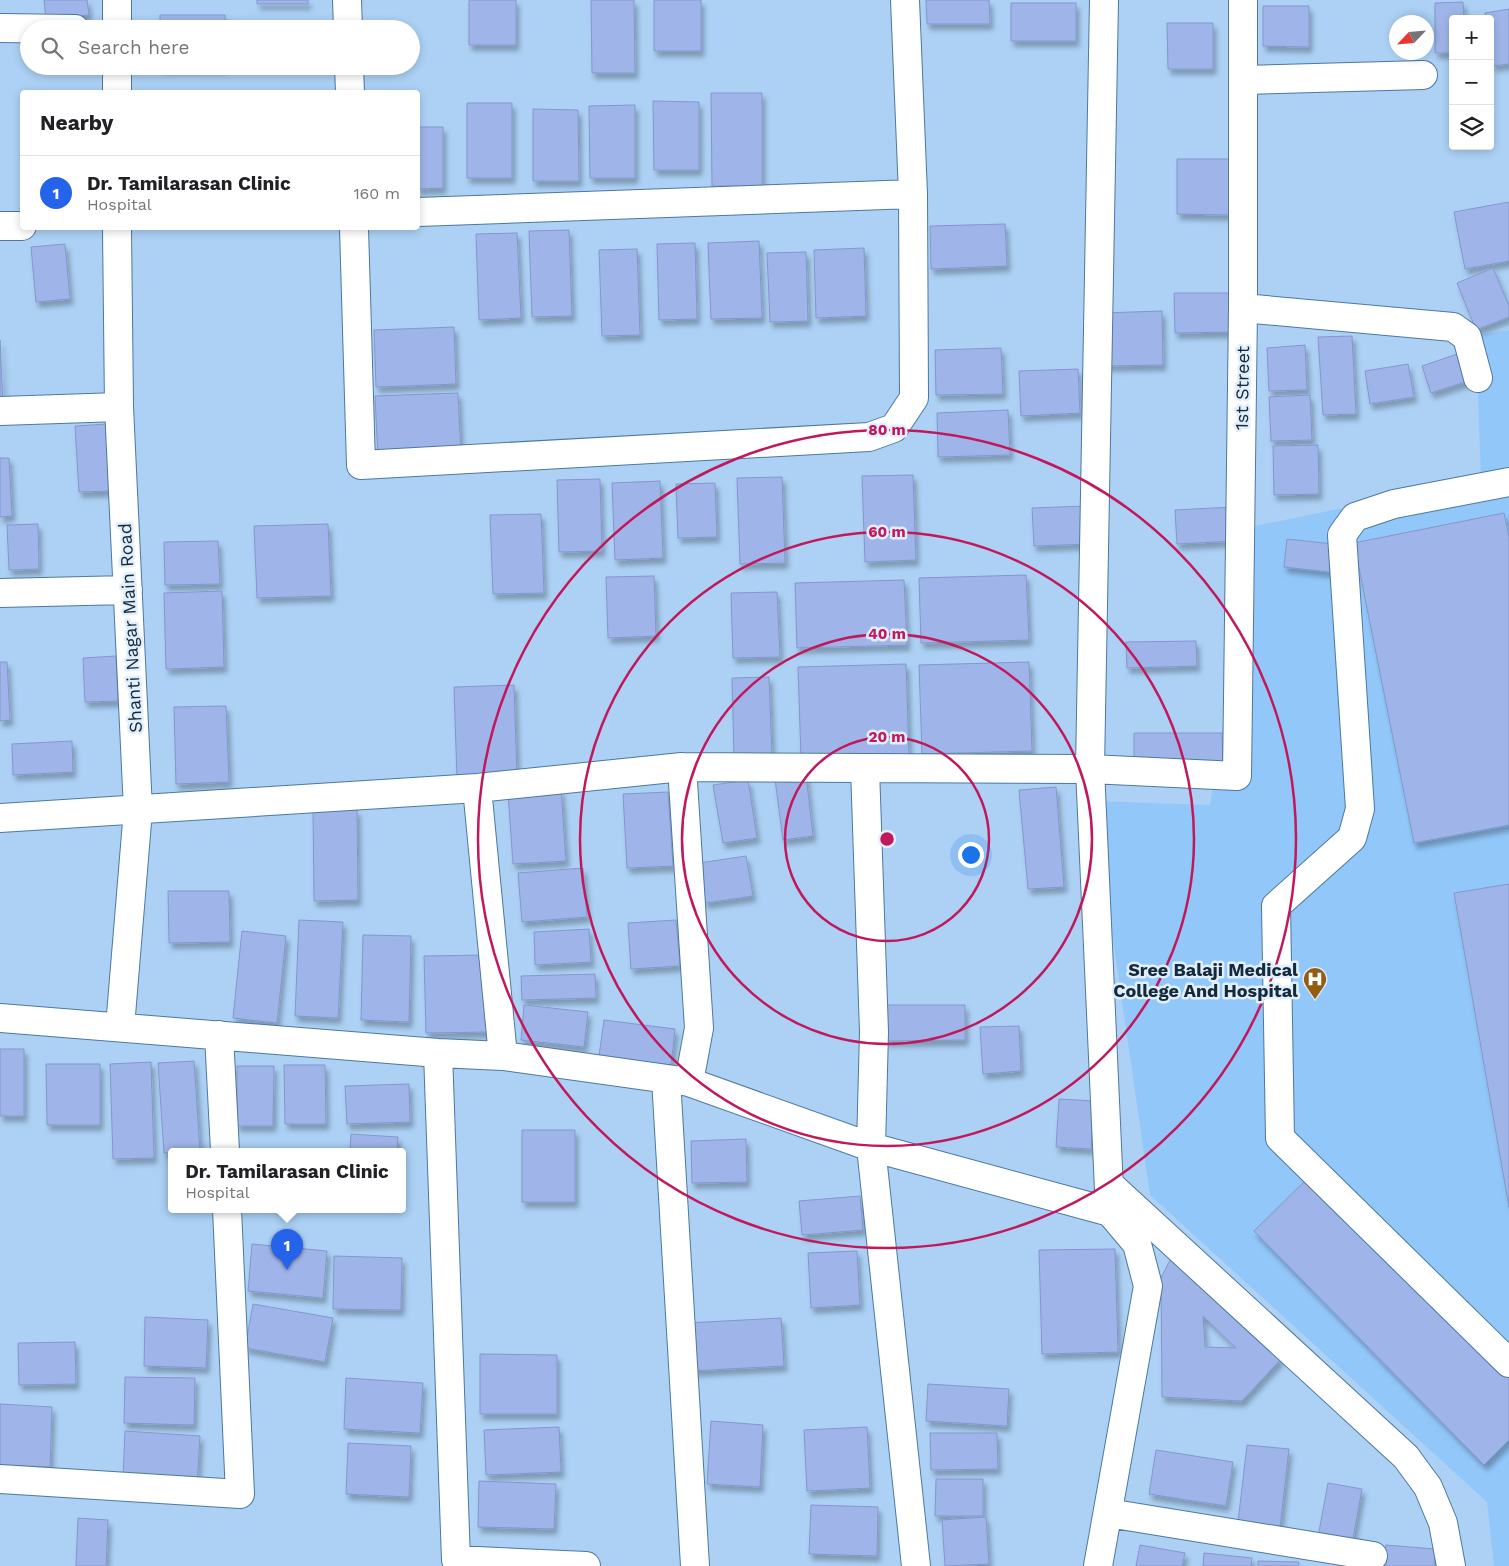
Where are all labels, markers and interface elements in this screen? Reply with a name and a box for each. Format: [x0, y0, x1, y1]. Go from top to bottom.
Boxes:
north arrow [1389, 15, 1434, 60]
map controls [1449, 15, 1494, 150]
button: + [1449, 15, 1494, 60]
search box [20, 20, 420, 75]
icon: search [38, 34, 66, 62]
text: Search here [78, 36, 189, 59]
button: − [1449, 60, 1494, 105]
button: layers [1449, 105, 1494, 150]
text: Nearby [40, 110, 113, 135]
text: Dr. Tamilarasan Clinic [87, 172, 291, 195]
text: 1 [53, 184, 59, 203]
text: 160 m [353, 184, 400, 203]
text: Hospital [87, 195, 152, 214]
street label: 1st Street [1231, 345, 1253, 430]
text: 80 m [868, 421, 906, 439]
street label: Shanti Nagar Main Road [114, 523, 146, 733]
text: 60 m [868, 523, 906, 541]
text: 40 m [868, 625, 906, 643]
text: 20 m [868, 728, 906, 746]
centre of rings [878, 830, 896, 848]
your location [958, 842, 984, 868]
place label: Sree Balaji Medical College And Hospital [1113, 959, 1298, 1001]
hospital icon: Sree Balaji Medical College And Hospital [1302, 966, 1328, 1000]
popup [168, 1148, 406, 1213]
text: Dr. Tamilarasan Clinic [185, 1160, 389, 1183]
text: Hospital [185, 1183, 250, 1202]
pin: 1 [271, 1229, 303, 1270]

